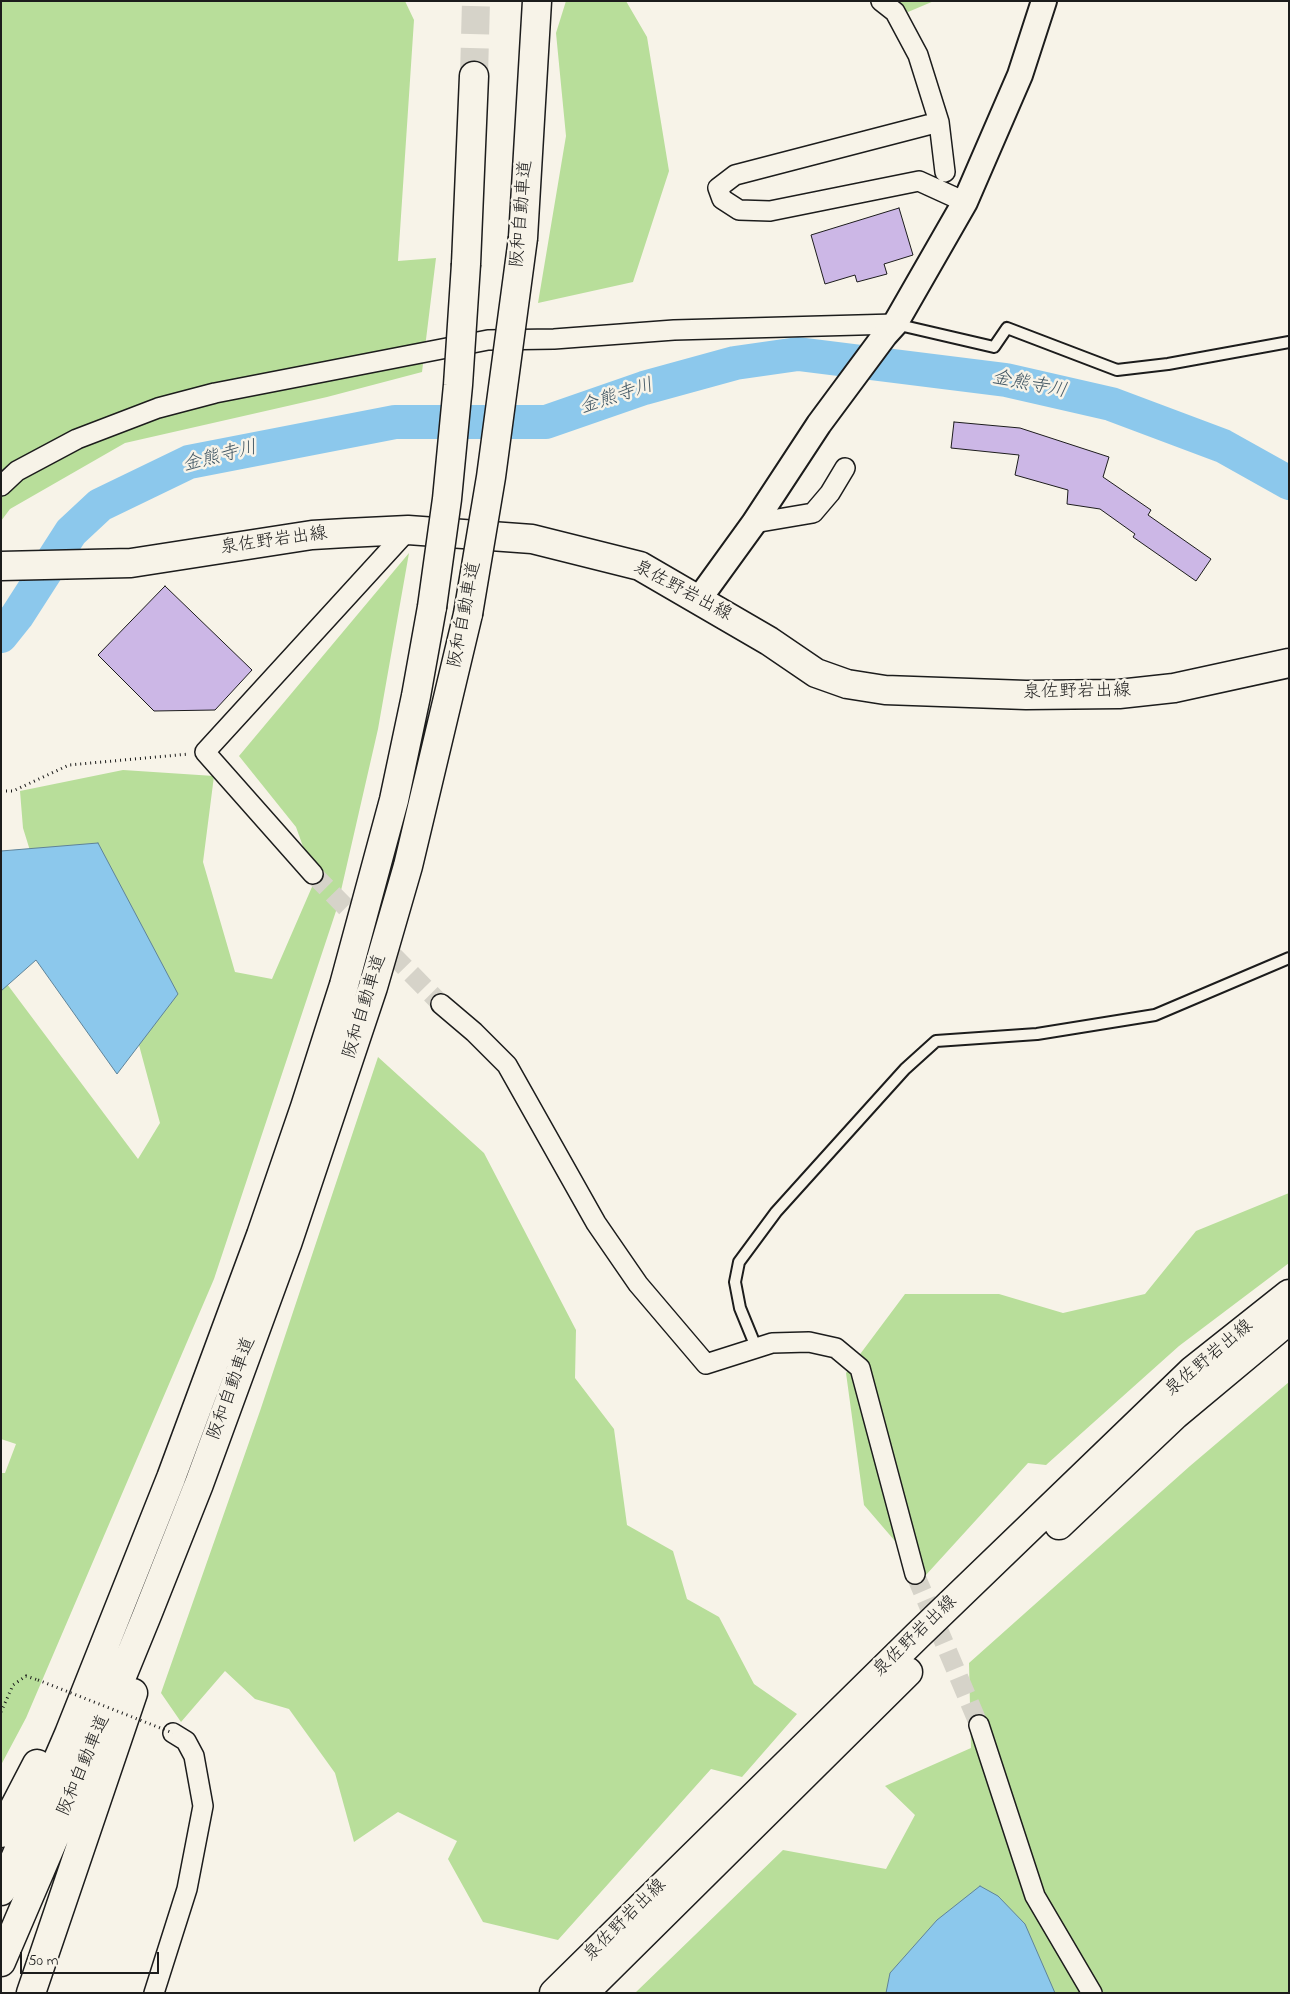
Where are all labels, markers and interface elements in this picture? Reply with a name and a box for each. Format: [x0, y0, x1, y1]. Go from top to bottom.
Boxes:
street label: 阪和自動車道 [508, 159, 538, 269]
water label: 金熊寺川 [990, 368, 1068, 404]
water label: 金熊寺川 [577, 375, 657, 421]
water label: 金熊寺川 [180, 438, 260, 478]
street label: 泉佐野岩出線 [219, 524, 329, 560]
street label: 泉佐野岩出線 [629, 557, 735, 627]
street label: 阪和自動車道 [445, 560, 487, 670]
street label: 泉佐野岩出線 [1023, 681, 1131, 705]
street label: 阪和自動車道 [340, 952, 392, 1062]
street label: 泉佐野岩出線 [1162, 1316, 1258, 1402]
street label: 阪和自動車道 [204, 1335, 262, 1443]
street label: 泉佐野岩出線 [870, 1592, 962, 1682]
street label: 阪和自動車道 [54, 1712, 116, 1820]
street label: 泉佐野岩出線 [580, 1875, 672, 1967]
scale bar [22, 1942, 161, 1974]
text: 50 m [28, 1950, 58, 1972]

